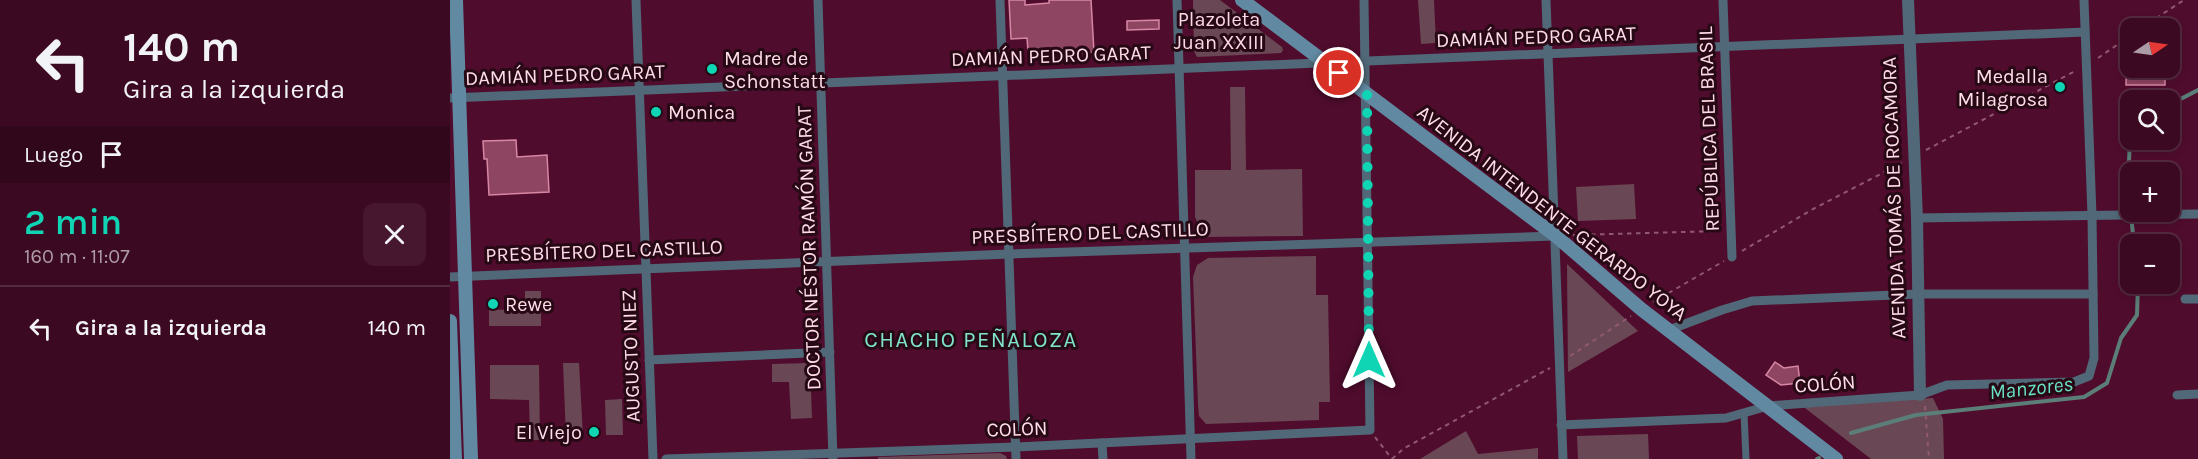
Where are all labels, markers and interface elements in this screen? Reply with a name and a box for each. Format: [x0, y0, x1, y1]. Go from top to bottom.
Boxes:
park label: Plazoleta Juan XXIII [1174, 8, 1264, 54]
north arrow [2120, 18, 2180, 78]
map controls [2120, 18, 2180, 294]
street label: DAMIÁN PEDRO GARAT [1436, 21, 1636, 52]
text: 140 m [123, 22, 240, 72]
icon: left [24, 24, 102, 102]
street label: REPÚBLICA DEL BRASIL [1693, 25, 1724, 232]
street label: DAMIÁN PEDRO GARAT [951, 40, 1151, 71]
place label: Madre de Schonstatt [724, 47, 826, 93]
pin [1313, 47, 1364, 98]
icon: arrive [1322, 56, 1355, 89]
street label: AVENIDA TOMÁS DE ROCAMORA [1877, 57, 1910, 339]
street label: DAMIÁN PEDRO GARAT [465, 59, 665, 90]
marker: Madre de Schonstatt [705, 62, 719, 76]
place label: Medalla Milagrosa [1958, 65, 2048, 111]
text: Gira a la izquierda [123, 73, 345, 105]
marker: Medalla Milagrosa [2053, 80, 2067, 94]
button: search [2120, 90, 2180, 150]
place label: Monica [668, 101, 735, 124]
street label: AVENIDA INTENDENTE GERARDO YOYA [1413, 101, 1691, 325]
marker: Monica [649, 105, 663, 119]
street label: DOCTOR NÉSTOR RAMÓN GARAT [792, 105, 825, 391]
icon: arrive [95, 138, 128, 171]
text: Luego [24, 142, 83, 168]
button: + [2120, 162, 2180, 222]
text: 2 min [24, 201, 122, 243]
button: close [363, 203, 426, 266]
street label: PRESBÍTERO DEL CASTILLO [971, 216, 1209, 249]
street label: PRESBÍTERO DEL CASTILLO [485, 234, 723, 267]
button: − [2120, 234, 2180, 294]
text: 160 m · 11:07 [24, 245, 130, 268]
street label: AUGUSTO NIEZ [617, 289, 645, 423]
place label: Rewe [505, 293, 552, 316]
marker: Rewe [486, 297, 500, 311]
icon: left [24, 312, 57, 345]
text: Gira a la izquierda [75, 315, 267, 341]
text: 140 m [368, 315, 426, 341]
district label: CHACHO PEÑALOZA [864, 327, 1078, 353]
position arrow [1337, 328, 1401, 392]
street label: COLÓN [1794, 369, 1856, 398]
water label: Manzores [1988, 372, 2074, 404]
street label: COLÓN [986, 415, 1048, 442]
place label: El Viejo [516, 421, 582, 444]
marker: El Viejo [587, 425, 601, 439]

